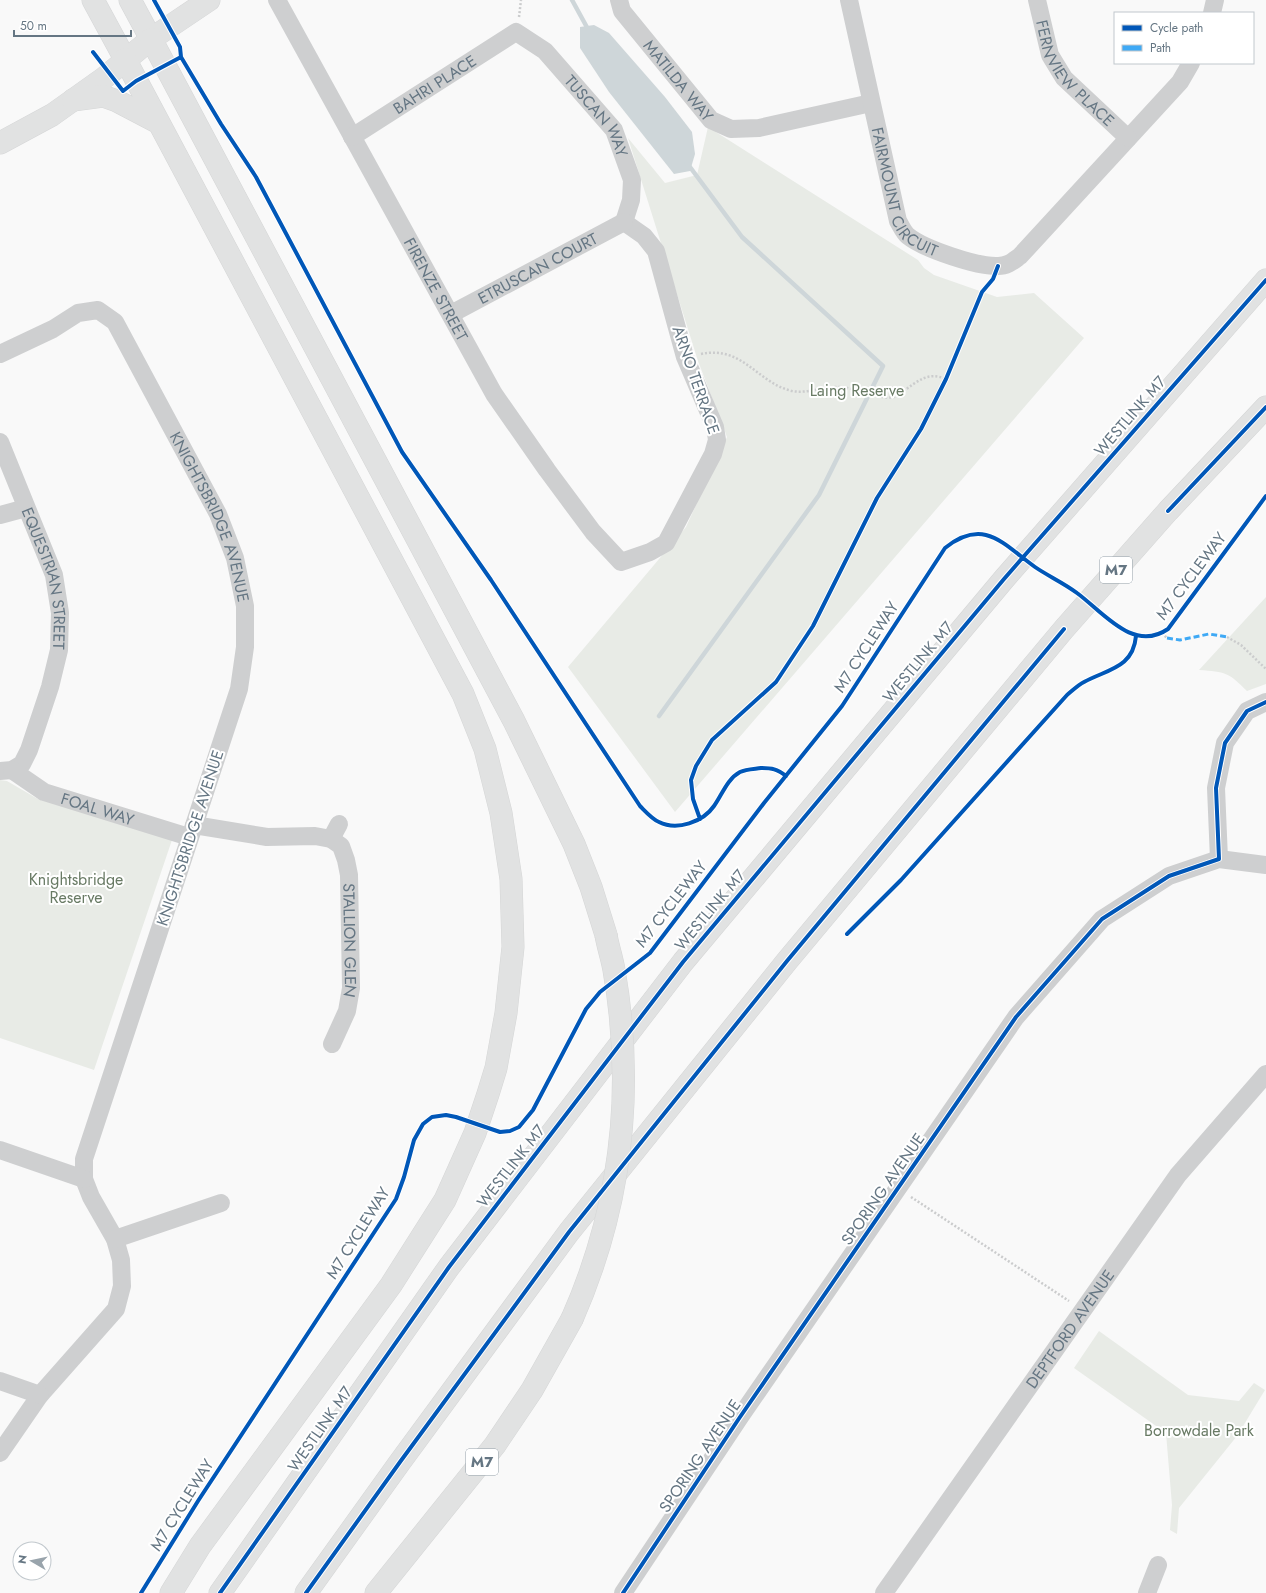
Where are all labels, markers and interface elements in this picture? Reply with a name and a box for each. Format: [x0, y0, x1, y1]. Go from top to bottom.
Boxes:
scale bar [14, 12, 131, 38]
legend [1114, 12, 1254, 64]
text: 50 m [20, 17, 47, 35]
street label: FERNVIEW PLACE [1031, 18, 1120, 131]
text: Cycle path [1150, 19, 1203, 37]
street label: MATILDA WAY [638, 35, 719, 126]
text: Path [1150, 39, 1171, 57]
street label: BAHRI PLACE [388, 49, 481, 119]
street label: TUSCAN WAY [559, 70, 634, 160]
street label: FAIRMOUNT CIRCUIT [866, 125, 942, 262]
street label: ETRUSCAN COURT [474, 226, 602, 309]
street label: FIRENZE STREET [398, 233, 474, 345]
street label: ARNO TERRACE [667, 323, 725, 437]
street label: WESTLINK M7 [1089, 370, 1172, 461]
park label: Laing Reserve [810, 379, 904, 402]
street label: KNIGHTSBRIDGE AVENUE [164, 427, 255, 604]
street label: EQUESTRIAN STREET [16, 504, 72, 651]
street label: M7 CYCLEWAY [1150, 527, 1232, 625]
road number: M7 [1100, 557, 1132, 583]
street label: M7 CYCLEWAY [828, 597, 904, 697]
street label: WESTLINK M7 [877, 616, 959, 708]
street label: KNIGHTSBRIDGE AVENUE [151, 747, 229, 929]
street label: FOAL WAY [58, 786, 137, 831]
street label: M7 CYCLEWAY [630, 856, 712, 952]
street label: WESTLINK M7 [669, 864, 751, 956]
park label: Knightsbridge Reserve [29, 868, 123, 909]
street label: STALLION GLEN [338, 883, 363, 999]
street label: WESTLINK M7 [471, 1119, 551, 1212]
street label: SPORING AVENUE [836, 1128, 930, 1250]
street label: M7 CYCLEWAY [321, 1183, 395, 1283]
street label: DEPTFORD AVENUE [1020, 1265, 1120, 1393]
street label: WESTLINK M7 [282, 1381, 358, 1476]
street label: SPORING AVENUE [654, 1395, 746, 1517]
park label: Borrowdale Park [1144, 1419, 1255, 1442]
road number: M7 [466, 1449, 498, 1475]
street label: M7 CYCLEWAY [145, 1455, 219, 1555]
north arrow [12, 1541, 52, 1581]
text: N [14, 1554, 31, 1565]

